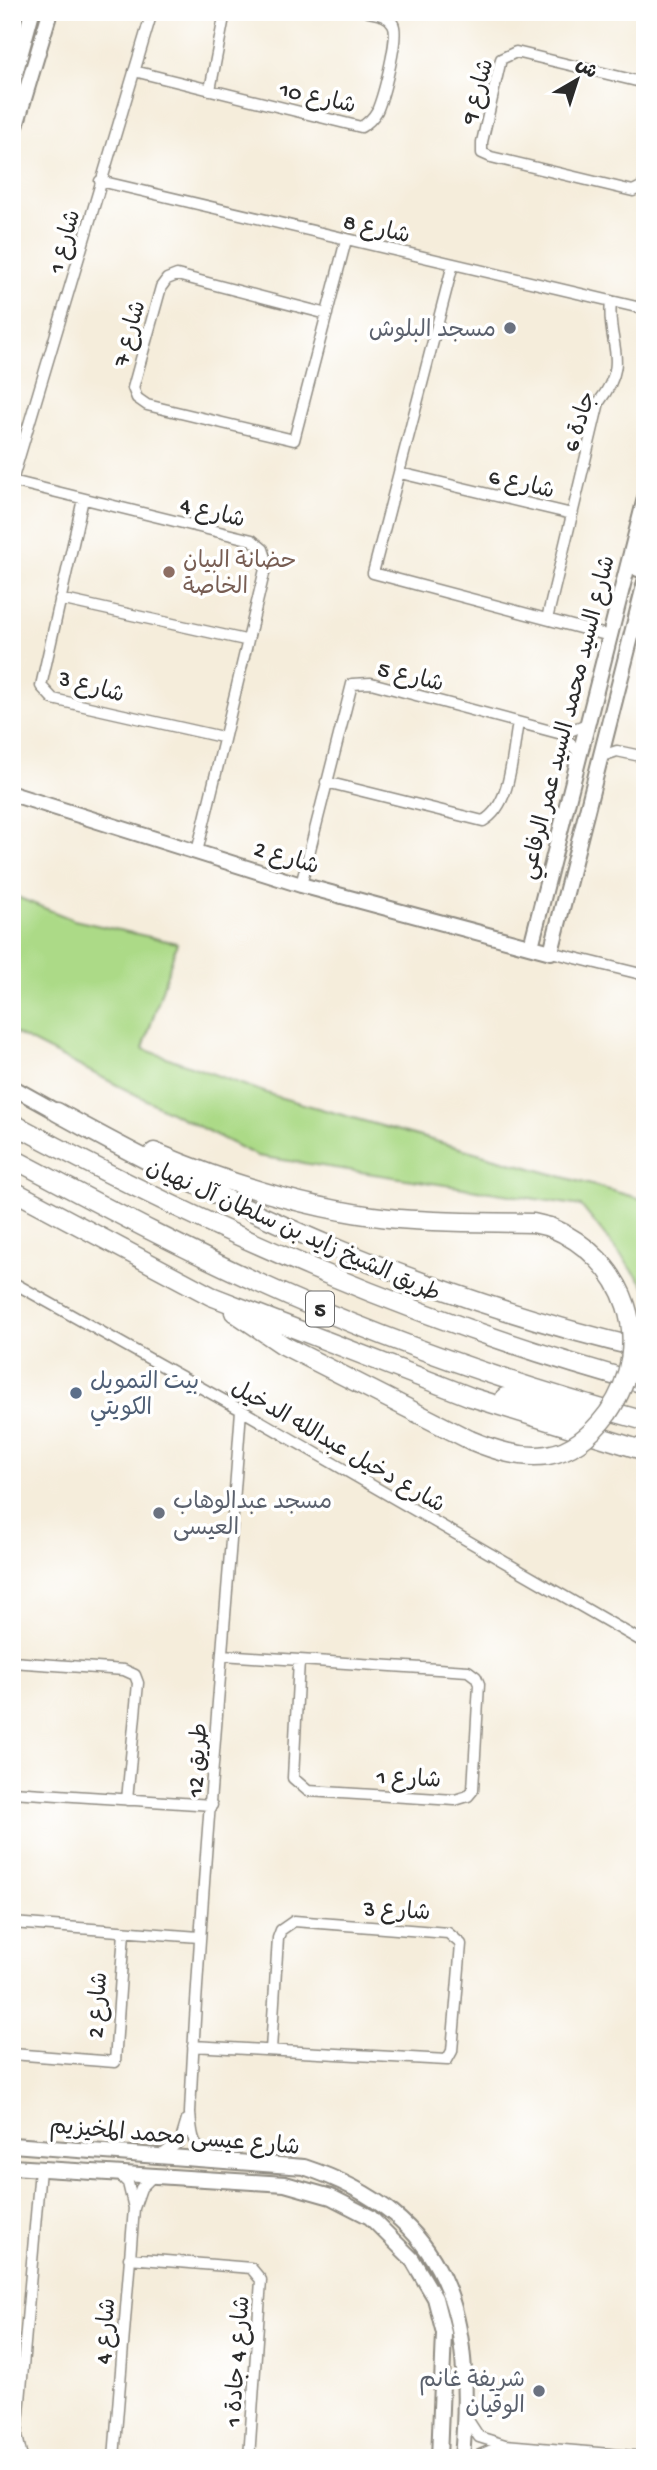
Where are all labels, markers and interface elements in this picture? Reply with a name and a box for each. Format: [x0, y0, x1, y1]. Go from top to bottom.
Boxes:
north arrow [542, 46, 612, 116]
text: ش [570, 54, 601, 85]
street label: شارع 9 [457, 56, 502, 129]
street label: شارع 10 [275, 77, 358, 121]
street label: شارع 1 [44, 207, 88, 278]
street label: شارع 8 [340, 210, 412, 251]
street label: شارع 7 [109, 298, 154, 371]
place label: مسجد البلوش [369, 318, 496, 345]
marker: مسجد البلوش [502, 320, 518, 336]
street label: جادة 6 [559, 388, 604, 456]
street label: شارع 6 [485, 464, 557, 507]
street label: شارع 4 [177, 493, 247, 535]
place label: حضانة البيان الخاصة [183, 549, 297, 602]
street label: شارع السيد محمد السيد عمر الرفاعي [516, 553, 627, 883]
marker: حضانة البيان الخاصة [161, 564, 177, 580]
street label: شارع 5 [374, 657, 446, 700]
street label: شارع 3 [54, 666, 127, 711]
street label: شارع 2 [250, 837, 322, 882]
street label: طريق الشيخ زايد بن سلطان آل نهيان [141, 1153, 445, 1309]
road number: 5 [306, 1292, 334, 1326]
place label: بيت التمويل الكويتي [90, 1370, 199, 1427]
street label: شارع دخيل عبدالله الدخيل [226, 1376, 449, 1520]
marker: بيت التمويل الكويتي [68, 1385, 84, 1401]
place label: مسجد عبدالوهاب العيسى [173, 1490, 332, 1543]
marker: مسجد عبدالوهاب العيسى [151, 1505, 167, 1521]
street label: طريق 12 [183, 1722, 216, 1799]
street label: شارع 1 [375, 1765, 442, 1796]
street label: شارع 3 [361, 1897, 431, 1928]
street label: شارع 2 [84, 1971, 115, 2039]
street label: شارع عيسى محمد المخيزيم [48, 2114, 301, 2164]
street label: شارع 4 جادة 1 [221, 2295, 258, 2429]
street label: شارع 4 [92, 2297, 123, 2365]
place label: شريفة غانم الوقيان [419, 2368, 525, 2421]
marker: شريفة غانم الوقيان [531, 2383, 547, 2399]

